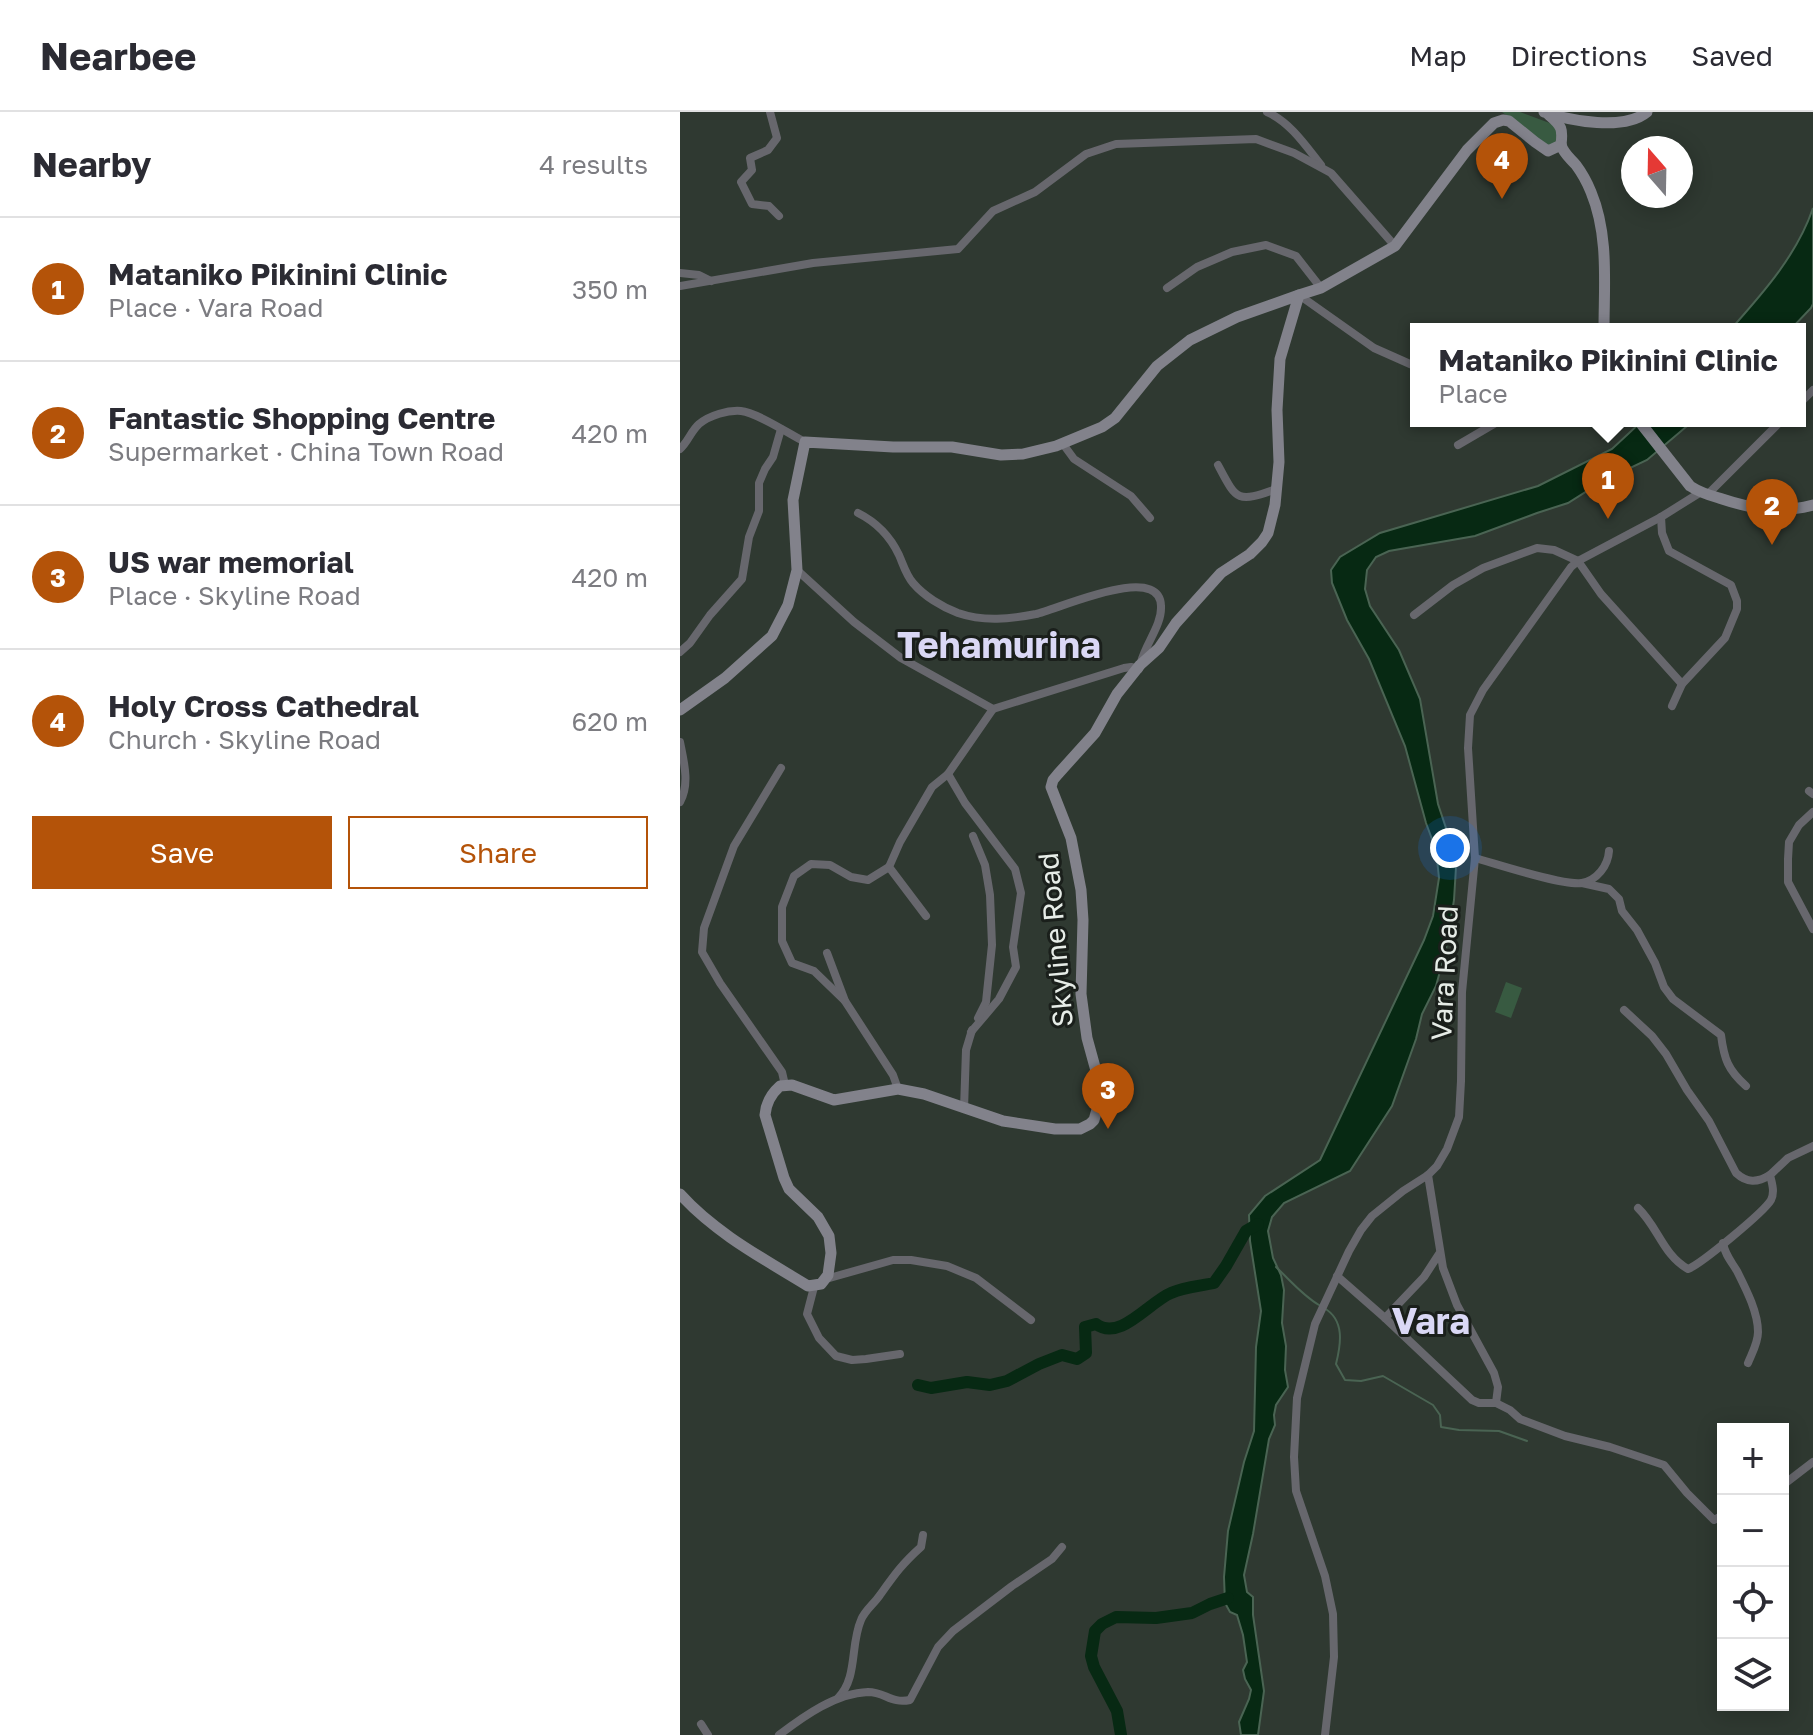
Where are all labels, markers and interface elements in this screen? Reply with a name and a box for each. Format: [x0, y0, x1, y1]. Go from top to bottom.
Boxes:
text: Nearbee [40, 33, 196, 78]
text: Map [1409, 39, 1466, 72]
text: Directions [1510, 39, 1647, 72]
text: Saved [1691, 39, 1773, 72]
pin: 4 [1476, 133, 1528, 199]
north arrow [1621, 136, 1693, 208]
text: Nearby [32, 144, 152, 184]
text: 4 results [539, 149, 648, 180]
text: Mataniko Pikinini Clinic [108, 256, 448, 292]
text: 1 [51, 274, 65, 305]
text: 350 m [572, 274, 648, 305]
text: Place · Vara Road [108, 292, 323, 323]
popup [1410, 323, 1806, 427]
text: Mataniko Pikinini Clinic [1438, 342, 1778, 378]
text: Place [1438, 378, 1508, 409]
text: Fantastic Shopping Centre [108, 400, 495, 436]
text: 2 [50, 418, 66, 449]
text: 420 m [571, 418, 648, 449]
text: Supermarket · China Town Road [108, 436, 504, 467]
pin: 1 [1582, 453, 1634, 519]
pin: 2 [1746, 479, 1798, 545]
text: US war memorial [108, 544, 354, 580]
text: 3 [50, 562, 66, 593]
text: 420 m [571, 562, 648, 593]
text: Place · Skyline Road [108, 580, 361, 611]
district label: Tehamurina [897, 623, 1101, 666]
text: Holy Cross Cathedral [108, 688, 419, 724]
text: 4 [50, 706, 66, 737]
text: 620 m [572, 706, 648, 737]
text: Church · Skyline Road [108, 724, 381, 755]
button: Save [32, 816, 332, 889]
button: Share [348, 816, 648, 889]
your location [1430, 828, 1470, 868]
street label: Skyline Road [1031, 851, 1079, 1029]
street label: Vara Road [1424, 905, 1464, 1041]
pin: 3 [1082, 1063, 1134, 1129]
district label: Vara [1392, 1299, 1470, 1342]
map controls [1717, 1423, 1789, 1711]
button: + [1717, 1423, 1789, 1495]
button: − [1717, 1495, 1789, 1567]
button: locate [1717, 1567, 1789, 1639]
button: layers [1717, 1639, 1789, 1711]

